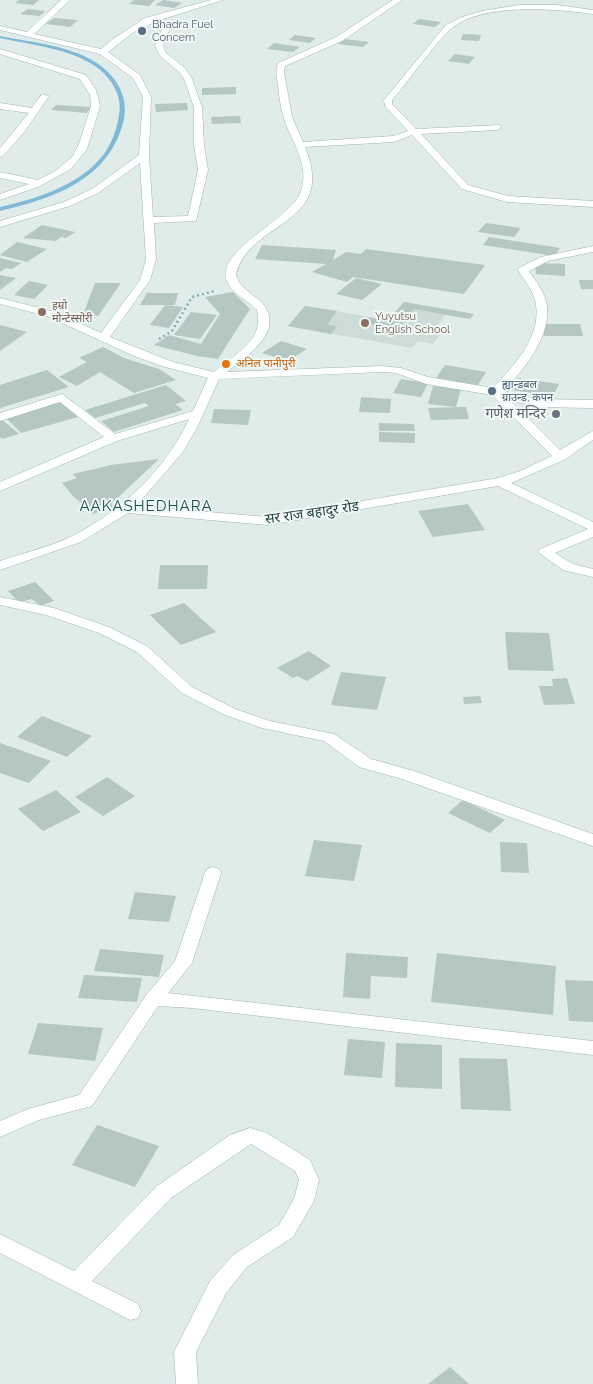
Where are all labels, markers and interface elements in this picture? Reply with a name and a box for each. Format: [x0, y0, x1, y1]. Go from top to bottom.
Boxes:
place label: Bhadra Fuel Concern [152, 18, 213, 44]
marker: Bhadra Fuel Concern [136, 25, 148, 37]
place label: हम्रो मोन्टेस्सोरी [52, 299, 92, 325]
marker: हम्रो मोन्टेस्सोरी [36, 306, 48, 318]
place label: Yuyutsu English School [375, 310, 450, 336]
marker: Yuyutsu English School [359, 317, 371, 329]
place label: अनिल पानीपुरी [236, 357, 295, 371]
marker: अनिल पानीपुरी [220, 358, 232, 370]
place label: ह्यान्डबल ग्राउन्ड, कपन [502, 378, 553, 404]
marker: ह्यान्डबल ग्राउन्ड, कपन [486, 385, 498, 397]
place label: गणेश मन्दिर [485, 406, 546, 422]
marker: गणेश मन्दिर [550, 408, 562, 420]
district label: AAKASHEDHARA [78, 497, 214, 515]
street label: सर राज बहादुर रोड [264, 498, 360, 528]

